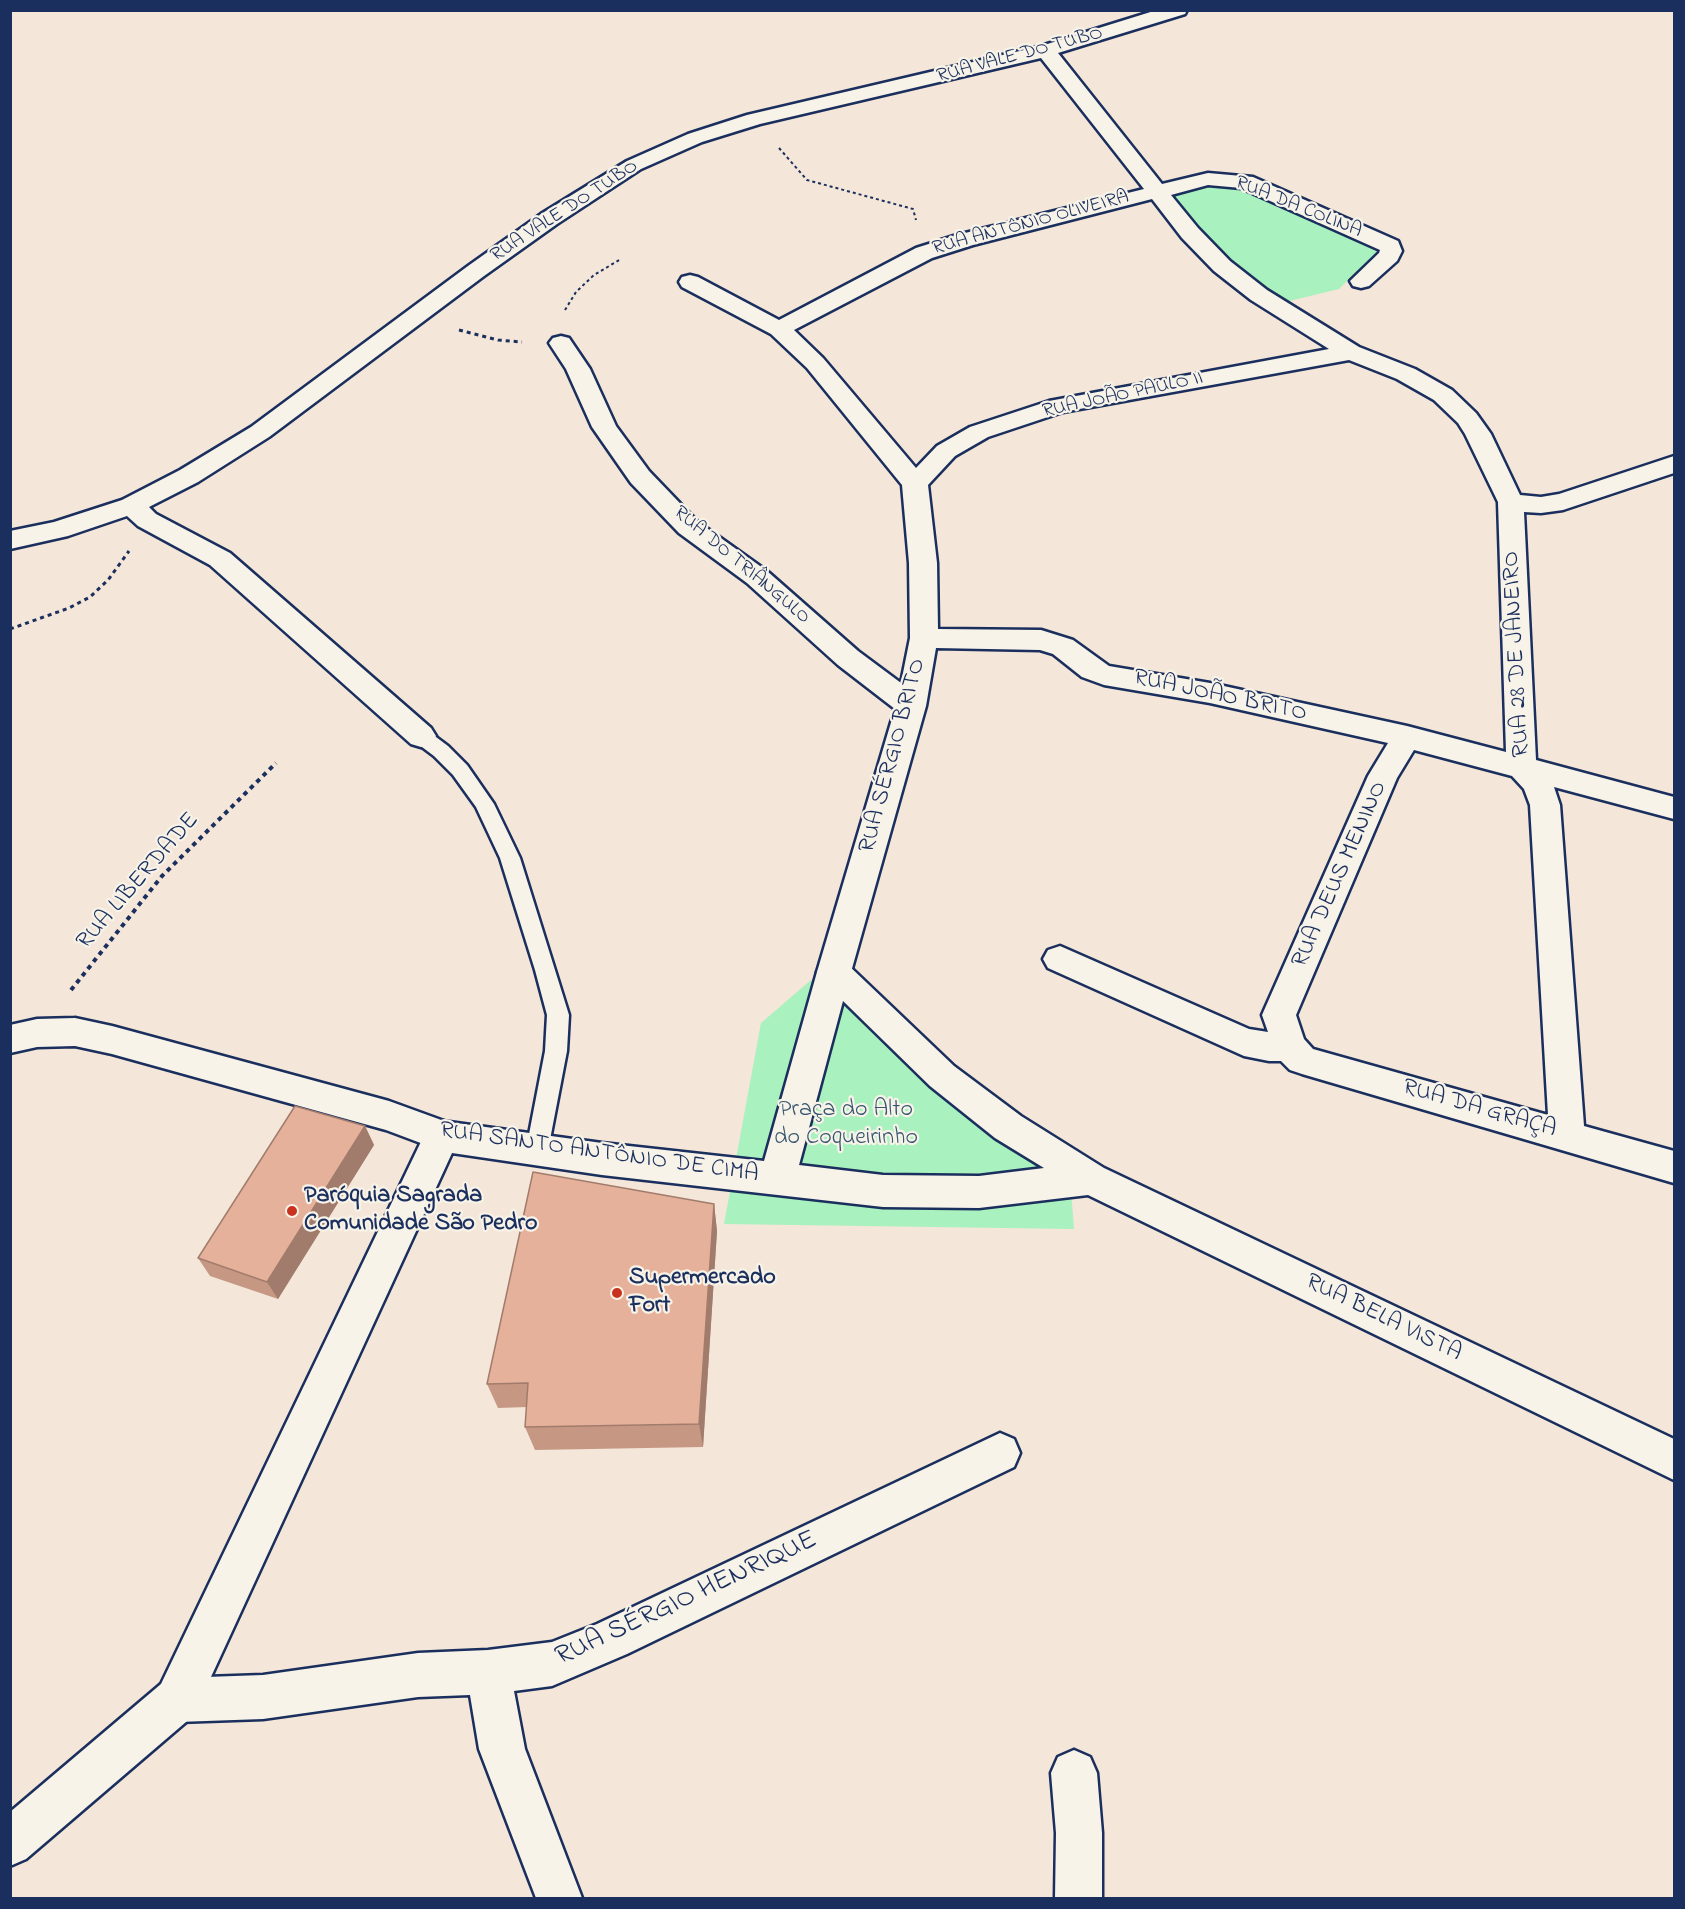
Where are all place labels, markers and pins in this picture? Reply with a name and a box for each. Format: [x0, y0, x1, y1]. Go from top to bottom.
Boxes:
place label: Paróquia Sagrada Comunidade São Pedro [304, 1183, 537, 1239]
marker: Paróquia Sagrada Comunidade São Pedro [285, 1204, 299, 1218]
place label: Supermercado Fort [629, 1265, 776, 1321]
marker: Supermercado Fort [610, 1286, 624, 1300]

